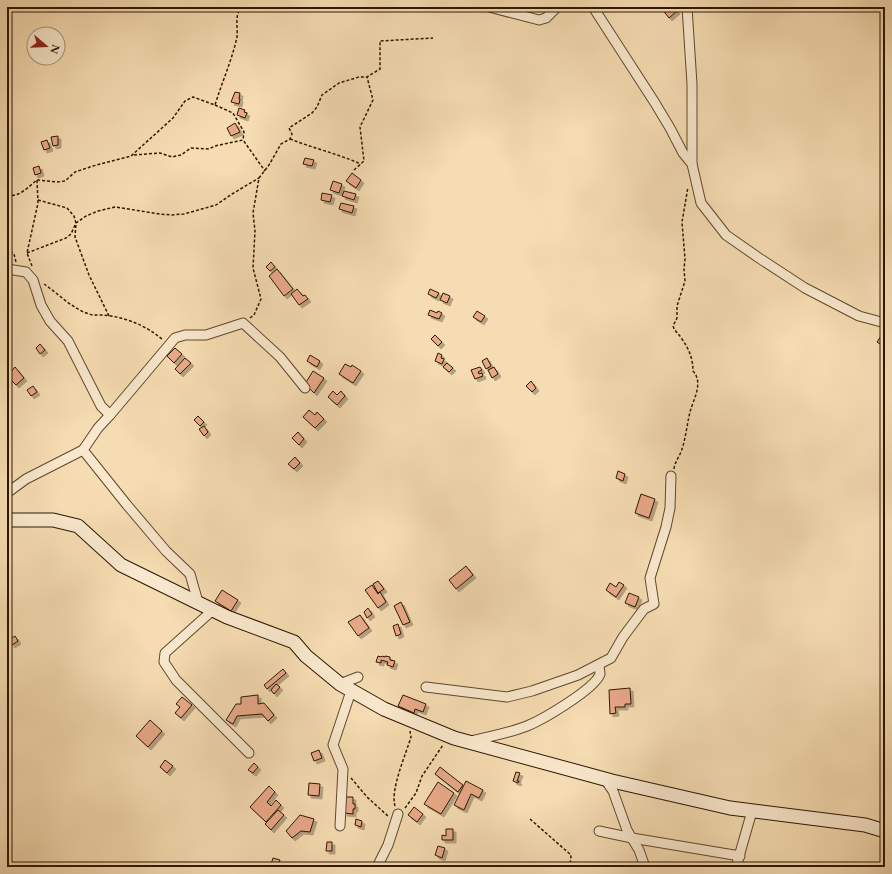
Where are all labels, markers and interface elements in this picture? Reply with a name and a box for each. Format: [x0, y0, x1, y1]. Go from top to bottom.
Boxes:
north arrow [26, 26, 66, 66]
text: N [47, 43, 64, 56]

